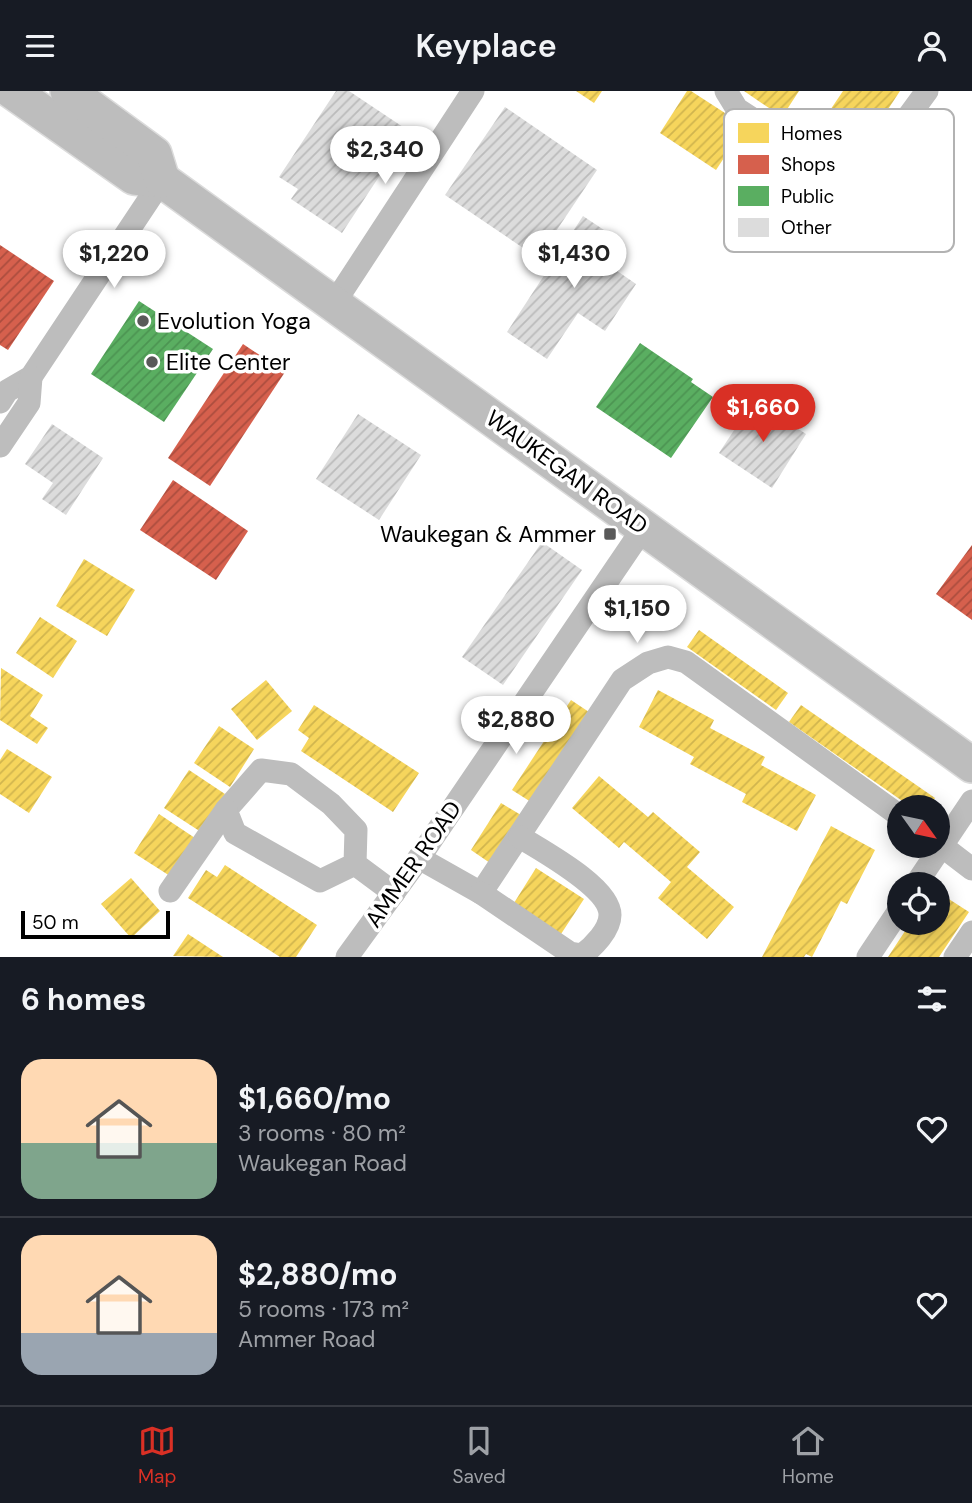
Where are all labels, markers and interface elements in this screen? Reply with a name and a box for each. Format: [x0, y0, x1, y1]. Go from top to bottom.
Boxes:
text: Keyplace [415, 25, 557, 67]
icon: menu [21, 27, 59, 65]
icon: person [913, 27, 951, 65]
legend [724, 109, 954, 252]
text: Homes [781, 121, 842, 146]
pin: $2,340 [328, 127, 442, 186]
text: $2,340 [346, 134, 424, 164]
text: Shops [781, 152, 836, 177]
text: Public [781, 184, 834, 209]
text: Other [781, 215, 832, 240]
pin: $1,220 [57, 231, 171, 290]
pin: $1,430 [517, 231, 631, 290]
text: $1,220 [79, 238, 149, 268]
text: $1,430 [538, 238, 610, 268]
place label: Evolution Yoga [157, 306, 311, 336]
marker: Evolution Yoga [135, 313, 151, 329]
place label: Elite Center [166, 347, 291, 377]
marker: Elite Center [144, 354, 160, 370]
pin: $1,660 [706, 385, 820, 444]
text: $1,660 [726, 392, 800, 422]
street label: WAUKEGAN ROAD [480, 403, 654, 541]
place label: Waukegan & Ammer [380, 519, 596, 549]
marker: Waukegan & Ammer [602, 526, 618, 542]
pin: $1,150 [580, 585, 694, 645]
text: $1,150 [604, 593, 670, 623]
pin: $2,880 [459, 697, 573, 756]
text: $2,880 [477, 704, 555, 734]
street label: AMMER ROAD [358, 795, 468, 933]
north arrow [887, 795, 950, 857]
map controls [887, 795, 950, 935]
button: locate [887, 872, 950, 935]
scale bar [21, 908, 170, 940]
text: 50 m [32, 910, 79, 935]
text: 6 homes [21, 980, 146, 1019]
icon: filters [913, 980, 951, 1018]
text: $1,660/mo [238, 1079, 391, 1118]
icon: home [77, 1087, 161, 1171]
icon: heart [913, 1110, 951, 1148]
text: 3 rooms · 80 m² [238, 1118, 406, 1148]
text: Waukegan Road [238, 1148, 407, 1178]
text: $2,880/mo [238, 1255, 397, 1294]
icon: home [77, 1263, 161, 1347]
icon: heart [913, 1286, 951, 1324]
text: 5 rooms · 173 m² [238, 1294, 409, 1324]
text: Ammer Road [238, 1324, 376, 1354]
tab: Map [138, 1422, 176, 1489]
tab: Saved [453, 1422, 506, 1489]
tab: Home [782, 1422, 834, 1489]

